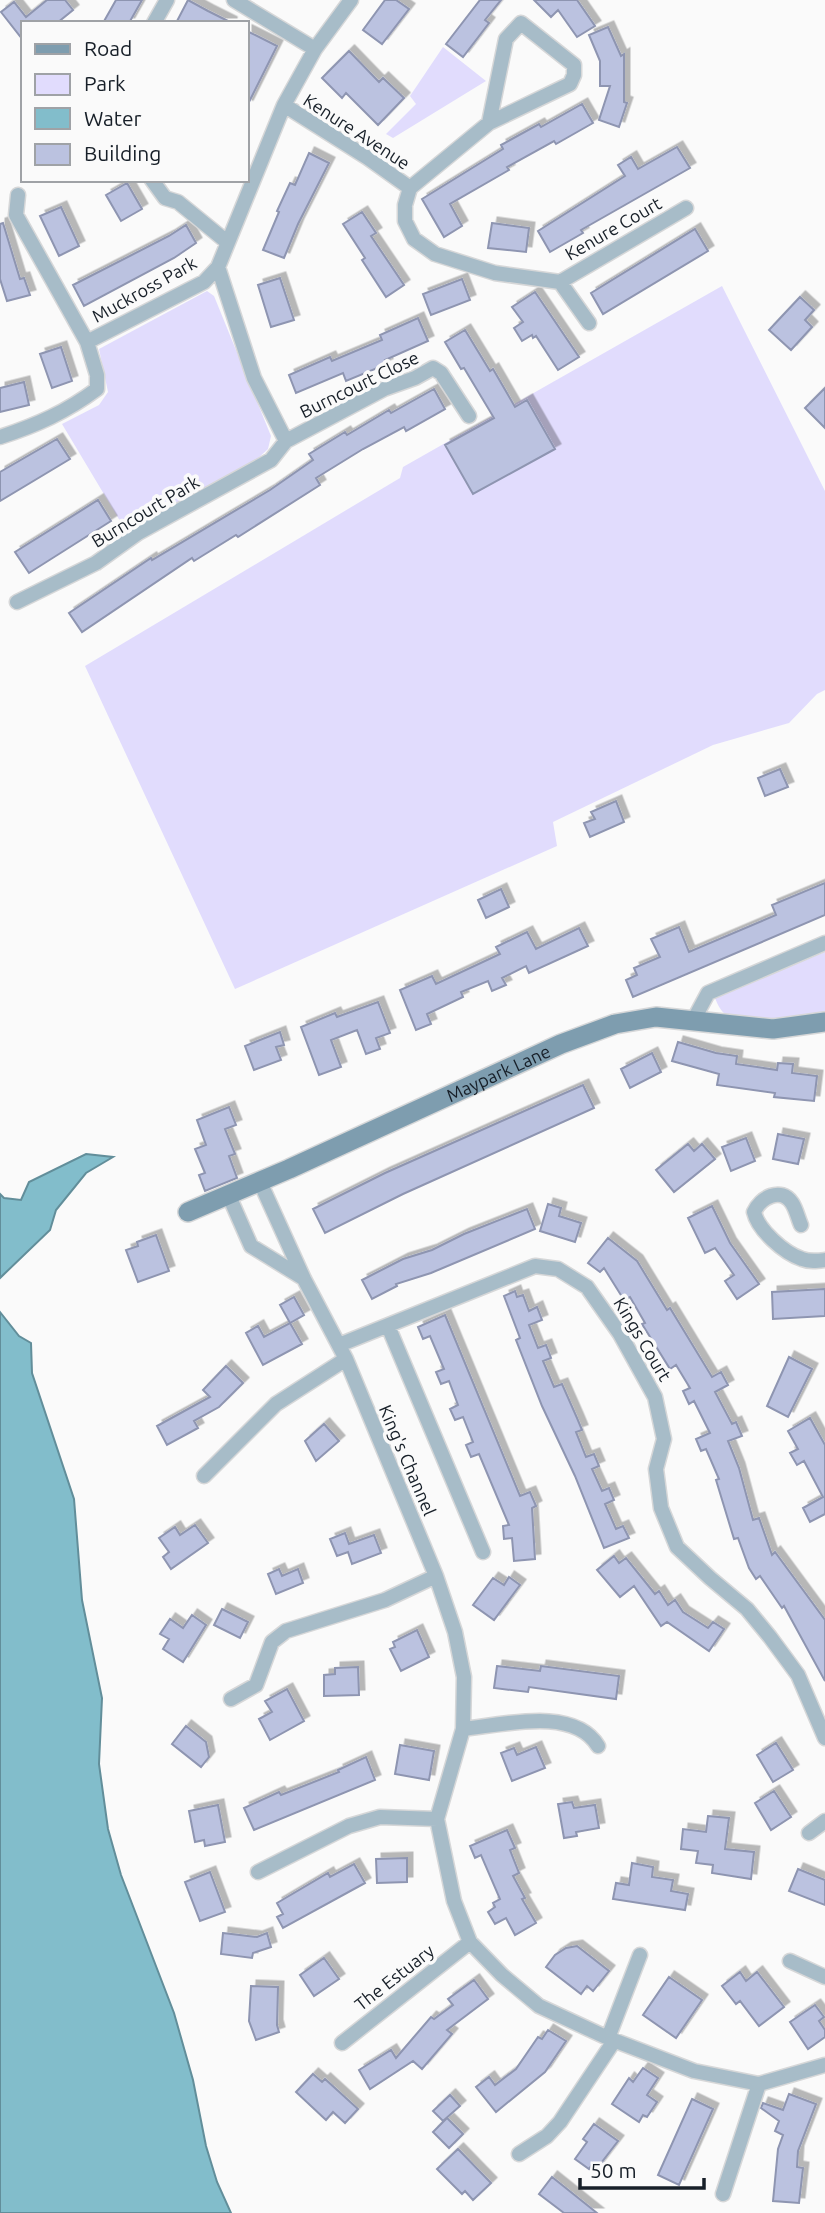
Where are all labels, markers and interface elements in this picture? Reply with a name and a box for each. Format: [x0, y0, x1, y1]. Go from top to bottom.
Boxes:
legend [21, 21, 248, 182]
text: Road [84, 36, 132, 60]
text: Park [84, 71, 126, 95]
street label: Kenure Avenue [300, 89, 414, 173]
text: Water [84, 106, 142, 130]
text: Building [84, 141, 161, 165]
street label: Kenure Court [561, 192, 665, 264]
street label: Muckross Park [88, 252, 200, 326]
street label: Burncourt Close [296, 347, 422, 421]
street label: Burncourt Park [88, 471, 202, 551]
street label: Maypark Lane [443, 1040, 553, 1105]
street label: Kings Court [610, 1294, 676, 1384]
street label: King's Channel [376, 1402, 440, 1519]
street label: The Estuary [351, 1940, 438, 2014]
scale bar [580, 2146, 704, 2190]
text: 50 m [590, 2158, 637, 2182]

